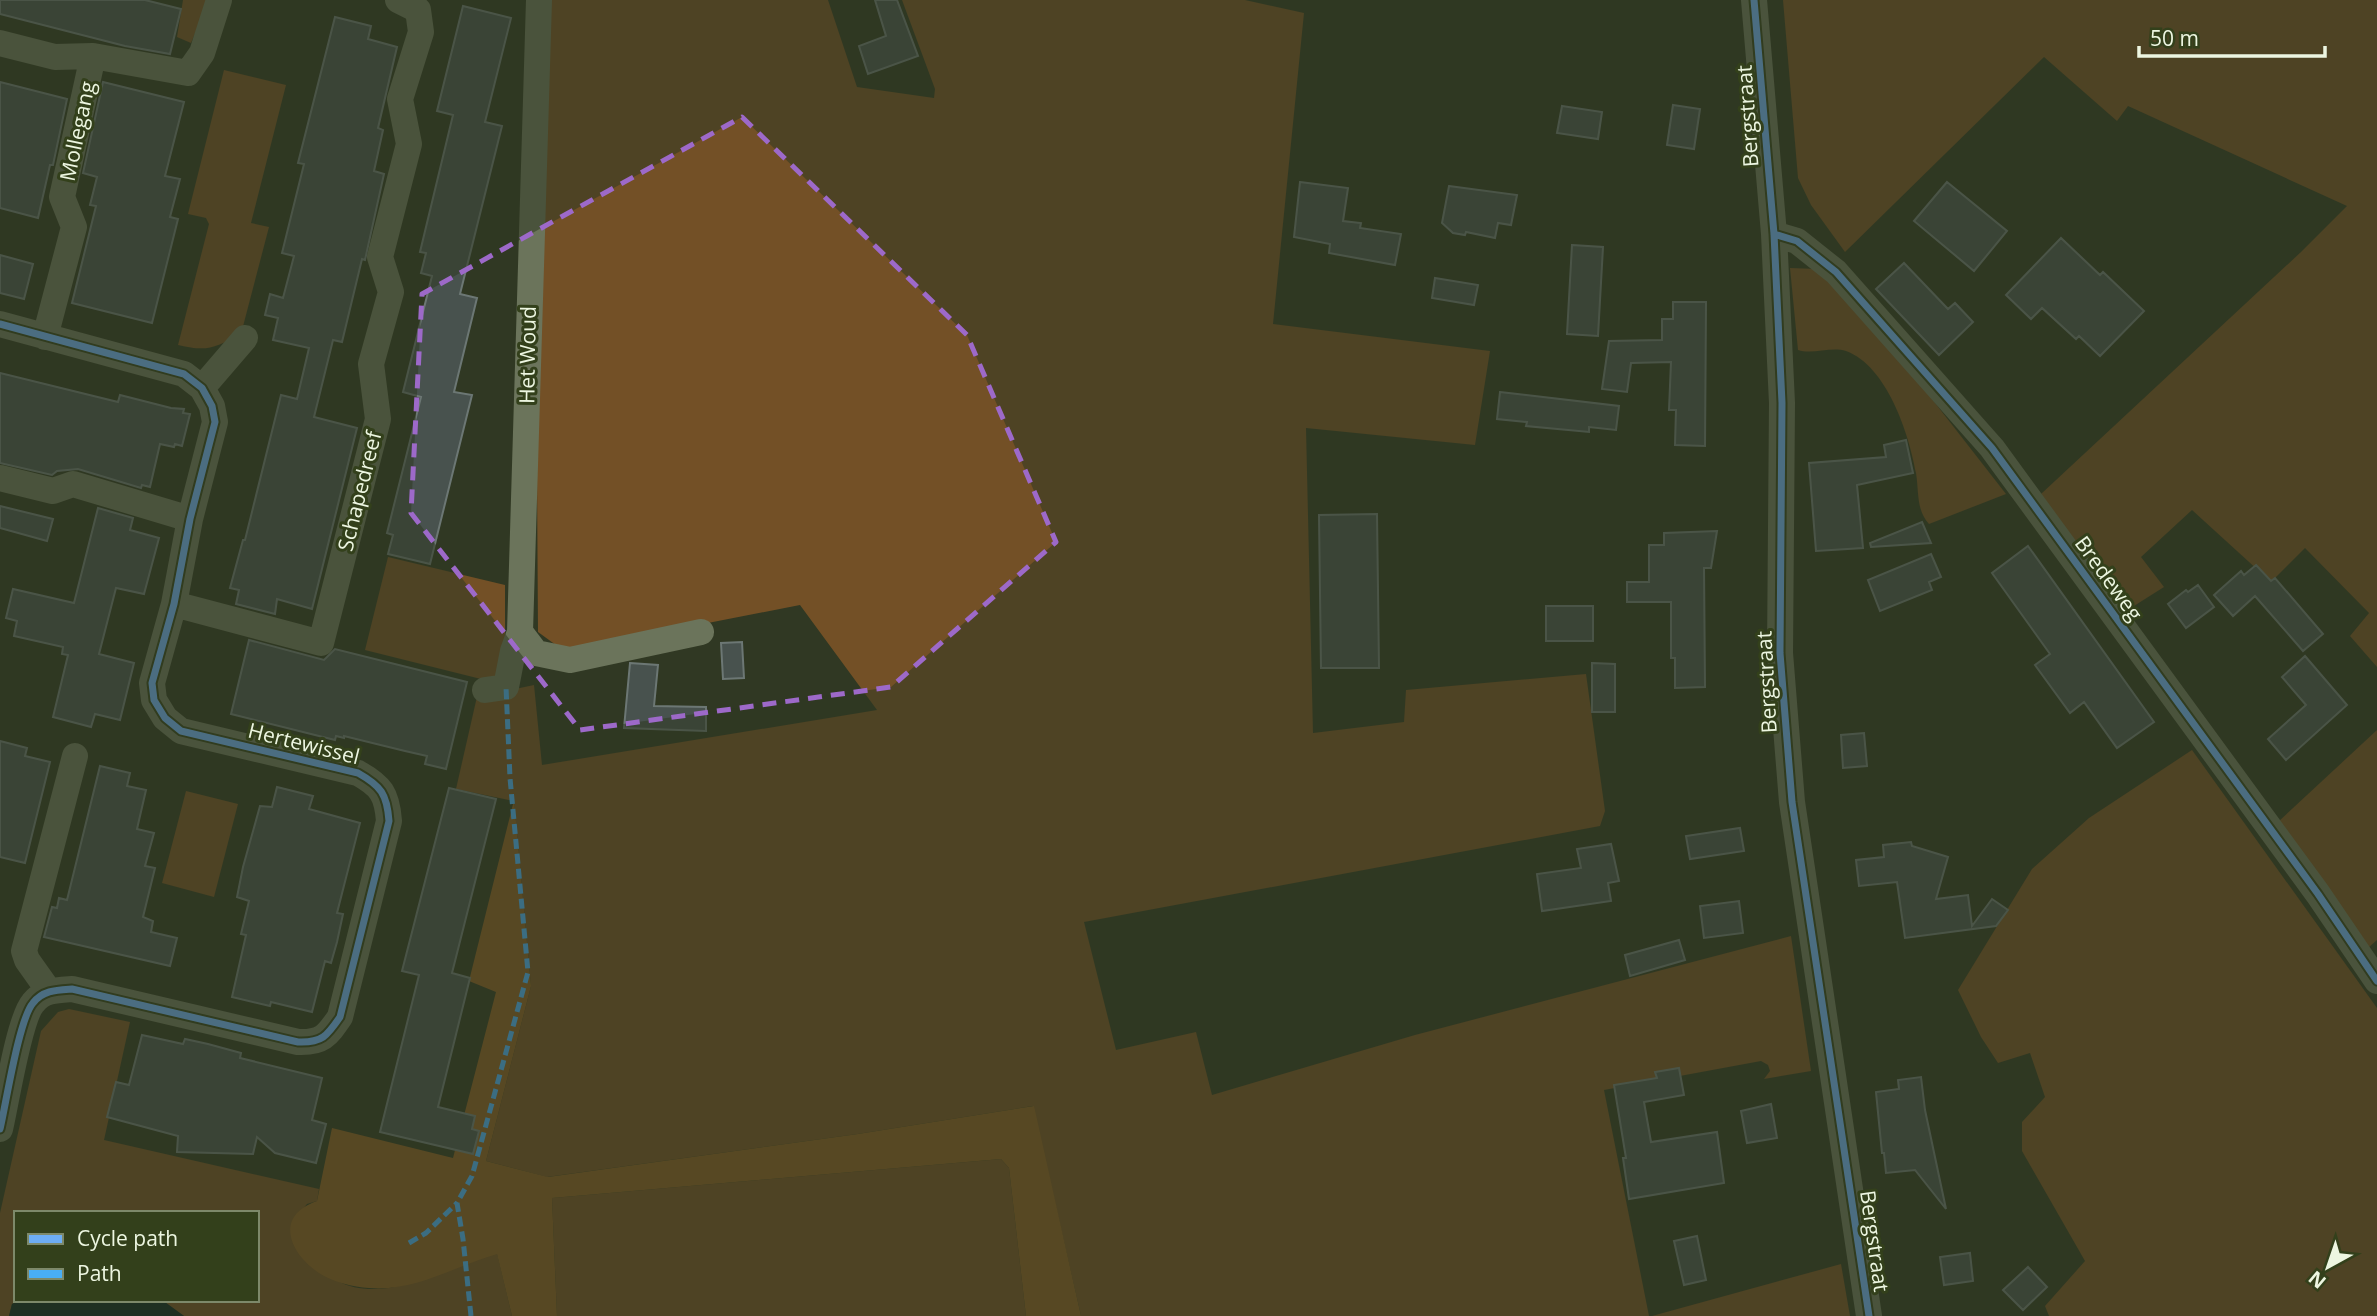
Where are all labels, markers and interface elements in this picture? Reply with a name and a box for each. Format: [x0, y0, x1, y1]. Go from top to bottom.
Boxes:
scale bar [2139, 14, 2324, 58]
text: 50 m [2150, 24, 2199, 52]
street label: Bergstraat [1729, 64, 1765, 168]
street label: Mollegang [53, 79, 101, 183]
street label: Het Woud [512, 306, 542, 404]
street label: Schapedreef [331, 426, 388, 554]
street label: Bredeweg [2069, 530, 2149, 626]
street label: Bergstraat [1749, 630, 1783, 734]
street label: Hertewissel [245, 716, 363, 770]
street label: Bergstraat [1854, 1188, 1896, 1294]
legend [14, 1211, 259, 1302]
text: Cycle path [77, 1224, 178, 1252]
north arrow [2293, 1232, 2363, 1302]
text: Path [77, 1259, 122, 1287]
text: N [2303, 1265, 2331, 1295]

